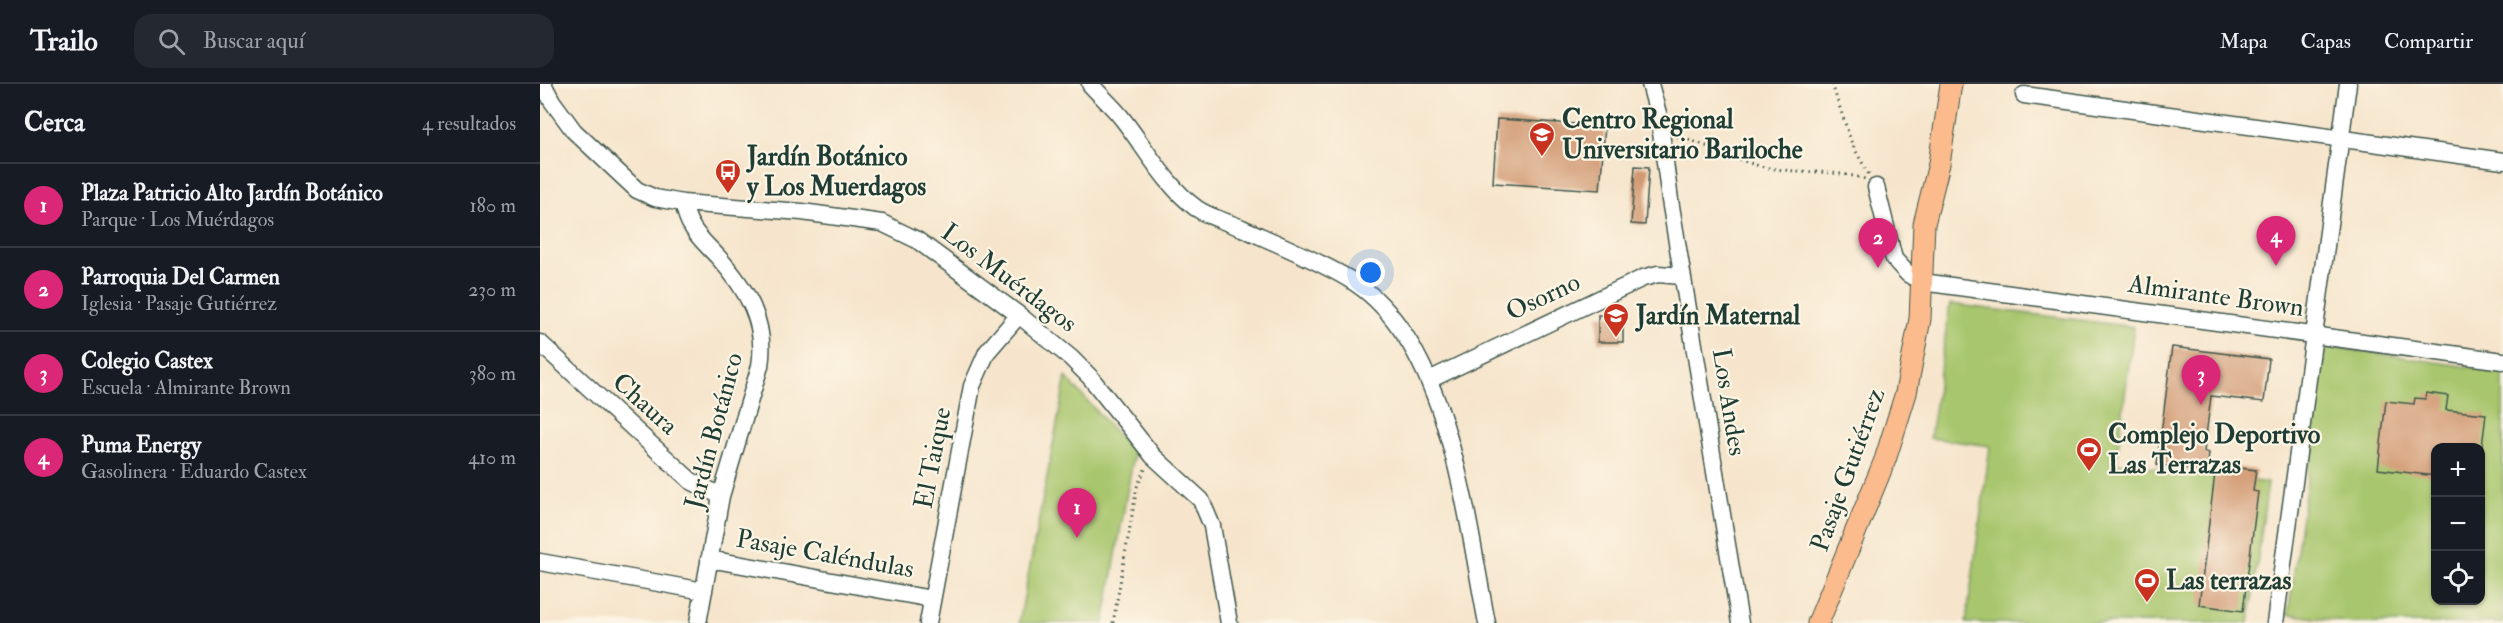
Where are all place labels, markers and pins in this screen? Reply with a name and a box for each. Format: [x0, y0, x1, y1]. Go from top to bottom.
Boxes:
place label: Centro Regional Universitario Bariloche [1562, 104, 1803, 166]
school or university icon: Centro Regional Universitario Bariloche [1527, 120, 1557, 158]
place label: Jardín Botánico y Los Muerdagos [745, 141, 926, 204]
bus stop icon: Jardín Botánico y Los Muerdagos [713, 157, 743, 195]
pin: 4 [2256, 216, 2296, 266]
pin: 2 [1858, 218, 1898, 268]
place label: Jardín Maternal [1634, 300, 1801, 332]
school or university icon: Jardín Maternal [1601, 301, 1631, 339]
pin: 3 [2182, 356, 2220, 405]
place label: Complejo Deportivo Las Terrazas [2108, 419, 2321, 481]
sports icon: Complejo Deportivo Las Terrazas [2074, 435, 2104, 473]
pin: 1 [1058, 488, 1096, 538]
place label: Las terrazas [2166, 565, 2292, 597]
sports icon: Las terrazas [2132, 566, 2162, 604]

